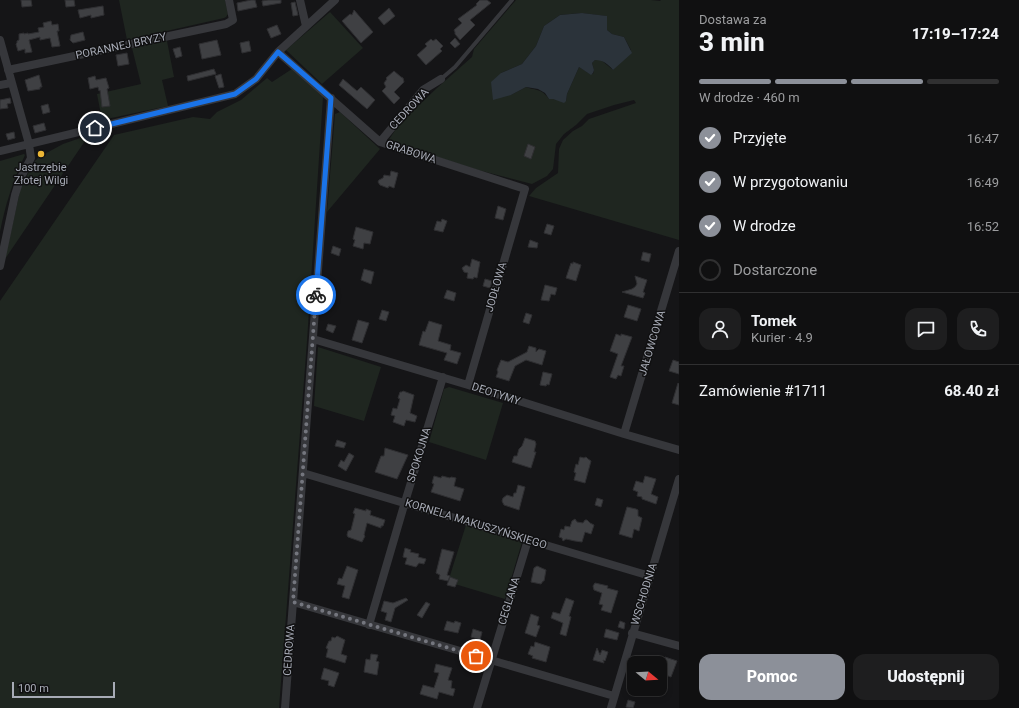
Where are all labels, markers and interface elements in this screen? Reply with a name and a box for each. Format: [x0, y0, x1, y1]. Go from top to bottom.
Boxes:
text: Dostawa za [699, 12, 767, 27]
text: 17:19–17:24 [912, 25, 999, 43]
text: 3 min [699, 27, 765, 57]
street label: PORANNEJ BRYZY [74, 30, 168, 62]
street label: CEDROWA [387, 85, 432, 132]
text: W drodze · 460 m [699, 90, 800, 105]
pin [78, 111, 112, 145]
icon: home [84, 117, 106, 139]
icon: check [699, 127, 721, 149]
text: Przyjęte [733, 129, 787, 147]
text: 16:47 [967, 131, 999, 146]
street label: GRABOWA [384, 138, 439, 167]
marker: Jastrzębie Złotej Wilgi [36, 149, 46, 159]
place label: Jastrzębie Złotej Wilgi [14, 161, 68, 187]
icon: check [699, 171, 721, 193]
text: W przygotowaniu [733, 173, 848, 191]
text: 16:49 [967, 175, 999, 190]
icon: check [699, 215, 721, 237]
text: W drodze [733, 217, 796, 235]
text: 16:52 [967, 219, 999, 234]
street label: JODŁOWA [483, 260, 510, 313]
text: Dostarczone [733, 261, 817, 279]
courier [296, 275, 336, 315]
icon: bike [305, 284, 327, 306]
street label: JAŁOWCOWA [636, 308, 668, 377]
button: person [699, 308, 741, 350]
button: chat [905, 308, 947, 350]
button: phone [957, 308, 999, 350]
text: Tomek [751, 312, 797, 330]
text: Kurier · 4.9 [751, 330, 813, 345]
street label: DEOTYMY [470, 380, 522, 408]
text: Zamówienie #1711 [699, 382, 827, 400]
text: 68.40 zł [944, 382, 999, 400]
street label: SPOKOJNA [405, 425, 434, 484]
street label: KORNELA MAKUSZYŃSKIEGO [404, 496, 548, 552]
street label: WSCHODNIA [628, 561, 660, 627]
street label: CEGLANA [496, 575, 523, 626]
street label: CEDROWA [281, 623, 297, 676]
pin [459, 639, 493, 673]
icon: bag [465, 645, 487, 667]
button: Pomoc [699, 654, 845, 700]
button: Udostępnij [853, 654, 999, 700]
north arrow [627, 656, 667, 696]
map controls [627, 656, 667, 696]
scale bar [12, 680, 115, 699]
text: 100 m [18, 682, 49, 695]

